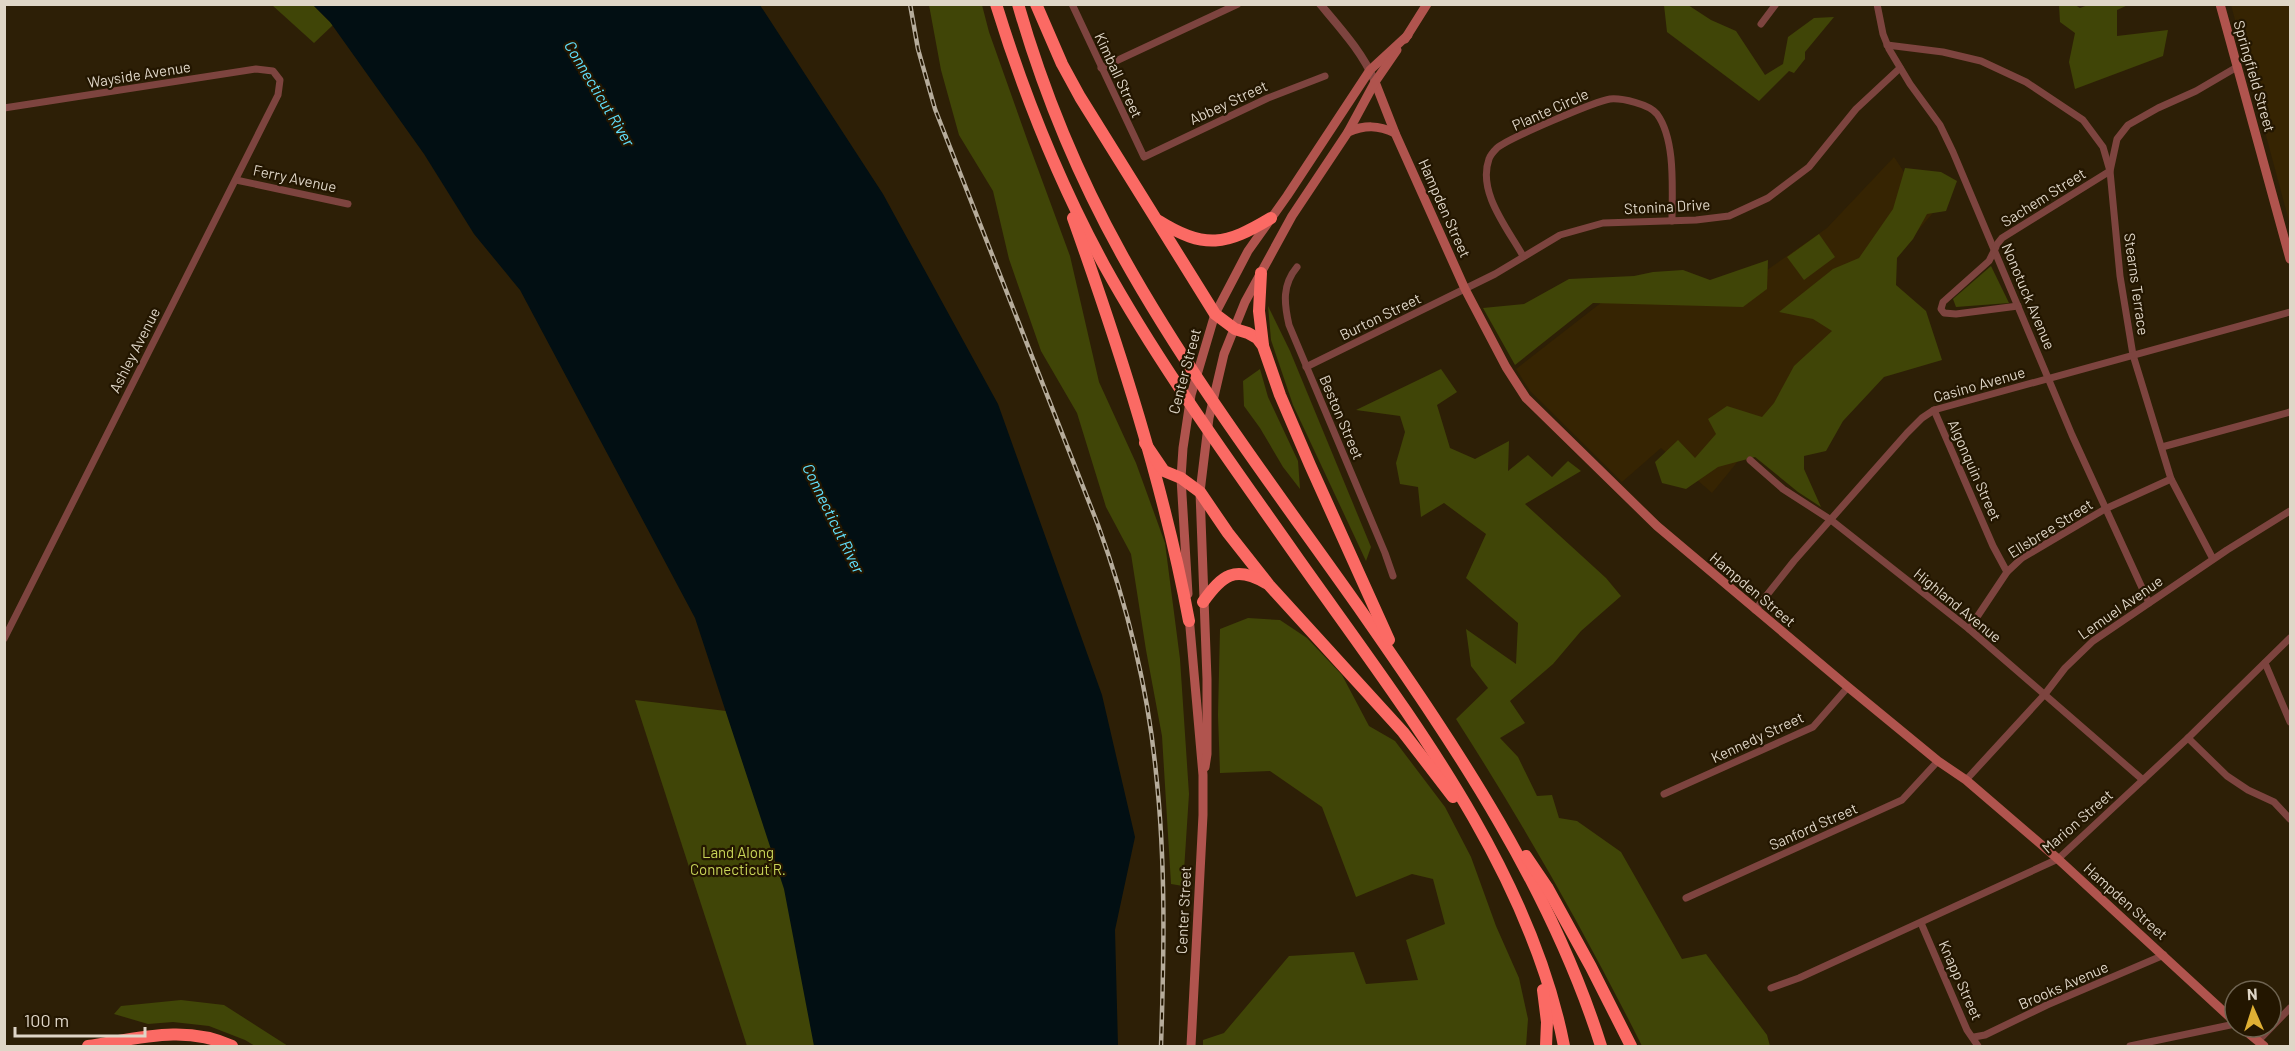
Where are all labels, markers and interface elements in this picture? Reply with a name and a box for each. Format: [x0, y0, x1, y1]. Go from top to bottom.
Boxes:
street label: Springfield Street [2230, 18, 2280, 134]
street label: Kimball Street [1091, 29, 1147, 121]
water label: Connecticut River [561, 37, 640, 151]
street label: Wayside Avenue [86, 57, 192, 91]
street label: Abbey Street [1186, 76, 1270, 128]
street label: Plante Circle [1509, 84, 1591, 134]
street label: Hampden Street [1415, 156, 1475, 260]
street label: Ferry Avenue [252, 160, 338, 196]
street label: Sachem Street [1997, 164, 2089, 230]
street label: Stonina Drive [1623, 195, 1711, 217]
street label: Stearns Terrace [2121, 232, 2153, 336]
street label: Nonotuck Avenue [1998, 240, 2060, 352]
street label: Burton Street [1336, 289, 1424, 343]
street label: Ashley Avenue [105, 304, 163, 396]
street label: Center Street [1164, 326, 1204, 416]
street label: Casino Avenue [1931, 362, 2027, 406]
street label: Beston Street [1316, 372, 1368, 462]
street label: Algonquin Street [1945, 417, 2005, 523]
water label: Connecticut River [799, 460, 869, 577]
street label: Ellsbree Street [2004, 495, 2096, 561]
street label: Hampden Street [1707, 548, 1799, 630]
street label: Highland Avenue [1910, 564, 2006, 646]
street label: Lemuel Avenue [2074, 571, 2166, 643]
street label: Kennedy Street [1708, 708, 1806, 766]
street label: Marion Street [2038, 785, 2116, 857]
street label: Sanford Street [1766, 798, 1860, 854]
park label: Land Along Connecticut R. [690, 843, 786, 878]
street label: Hampden Street [2080, 859, 2172, 943]
street label: Center Street [1172, 866, 1194, 954]
street label: Knapp Street [1935, 937, 1987, 1023]
street label: Brooks Avenue [2015, 957, 2111, 1013]
north arrow [2223, 979, 2283, 1039]
text: N [2246, 984, 2258, 1003]
scale bar [15, 1000, 146, 1038]
text: 100 m [24, 1009, 69, 1031]

